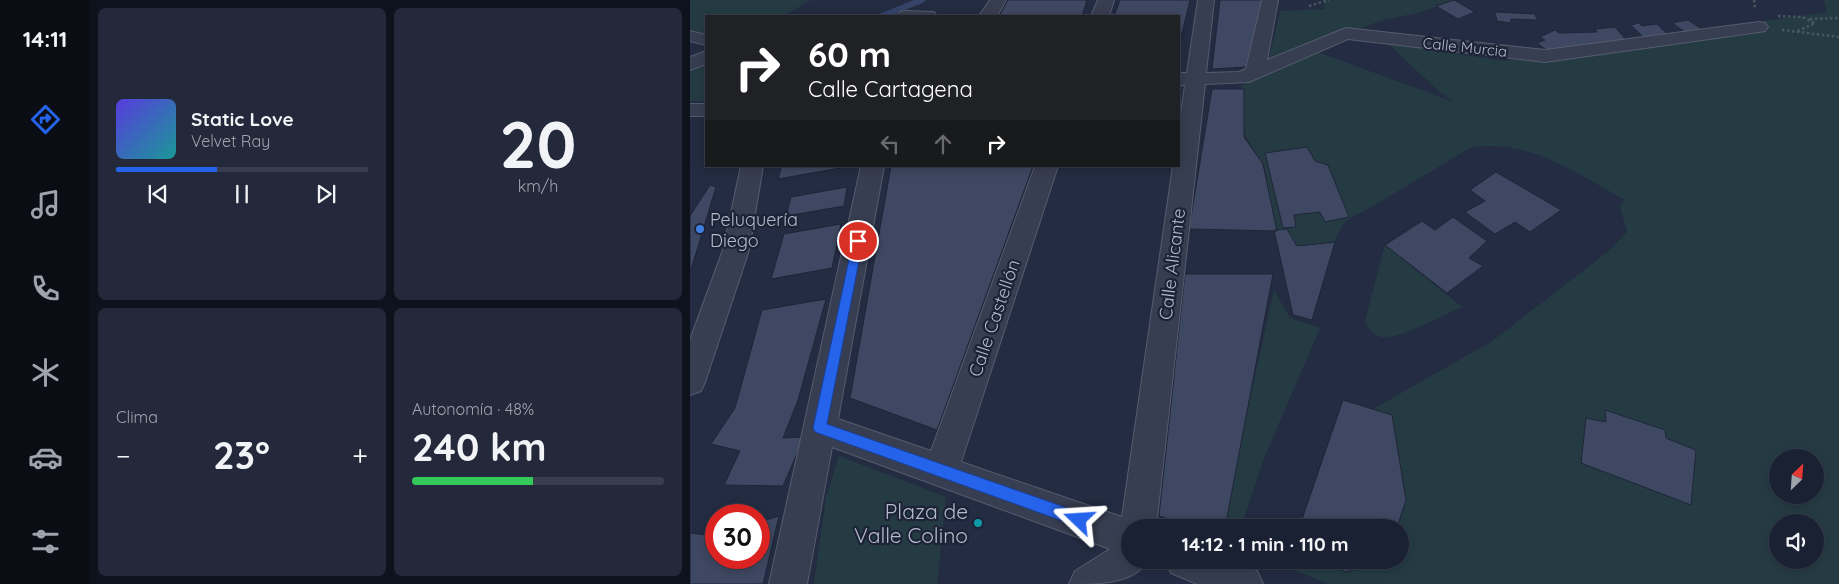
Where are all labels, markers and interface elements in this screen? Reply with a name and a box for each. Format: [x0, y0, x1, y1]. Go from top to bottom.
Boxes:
text: 14:11 [23, 25, 67, 53]
text: 60 m [808, 32, 891, 76]
street label: Calle Murcia [1422, 33, 1508, 61]
icon: right [725, 35, 790, 100]
text: Calle Cartagena [808, 75, 973, 103]
icon: directions [28, 102, 63, 137]
text: 20 [500, 103, 576, 184]
text: Static Love [191, 107, 294, 131]
icon: left [876, 130, 904, 158]
icon: ahead [929, 130, 957, 158]
icon: right [982, 130, 1010, 158]
text: Velvet Ray [191, 131, 270, 151]
text: km/h [518, 176, 558, 196]
icon: previous [144, 180, 172, 208]
icon: pause [228, 180, 256, 208]
icon: next [312, 180, 340, 208]
icon: music [28, 187, 63, 222]
street label: Calle Alicante [1154, 207, 1190, 321]
place label: Peluquería Diego [710, 208, 798, 252]
pin [837, 220, 879, 262]
marker: Peluquería Diego [694, 223, 706, 235]
icon: arrive [844, 227, 872, 255]
street label: Calle Castellón [963, 256, 1025, 380]
icon: phone [28, 271, 63, 306]
icon: climate [28, 355, 63, 390]
text: Autonomía · 48% [412, 399, 534, 419]
text: Clima [116, 407, 158, 427]
text: 240 km [412, 423, 547, 471]
text: 23° [213, 431, 270, 479]
text: − [116, 438, 131, 473]
text: + [352, 438, 368, 473]
icon: car [28, 440, 63, 475]
north arrow [1769, 449, 1824, 504]
map controls [1769, 449, 1824, 569]
position arrow [1052, 493, 1104, 545]
place label: Plaza de Valle Colino [854, 498, 968, 548]
speed limit sign: 30 [705, 504, 770, 569]
button: sound [1769, 514, 1824, 569]
marker: Plaza de Valle Colino [972, 517, 984, 529]
icon: filters [28, 524, 63, 559]
text: 14:12 · 1 min · 110 m [1182, 532, 1349, 556]

